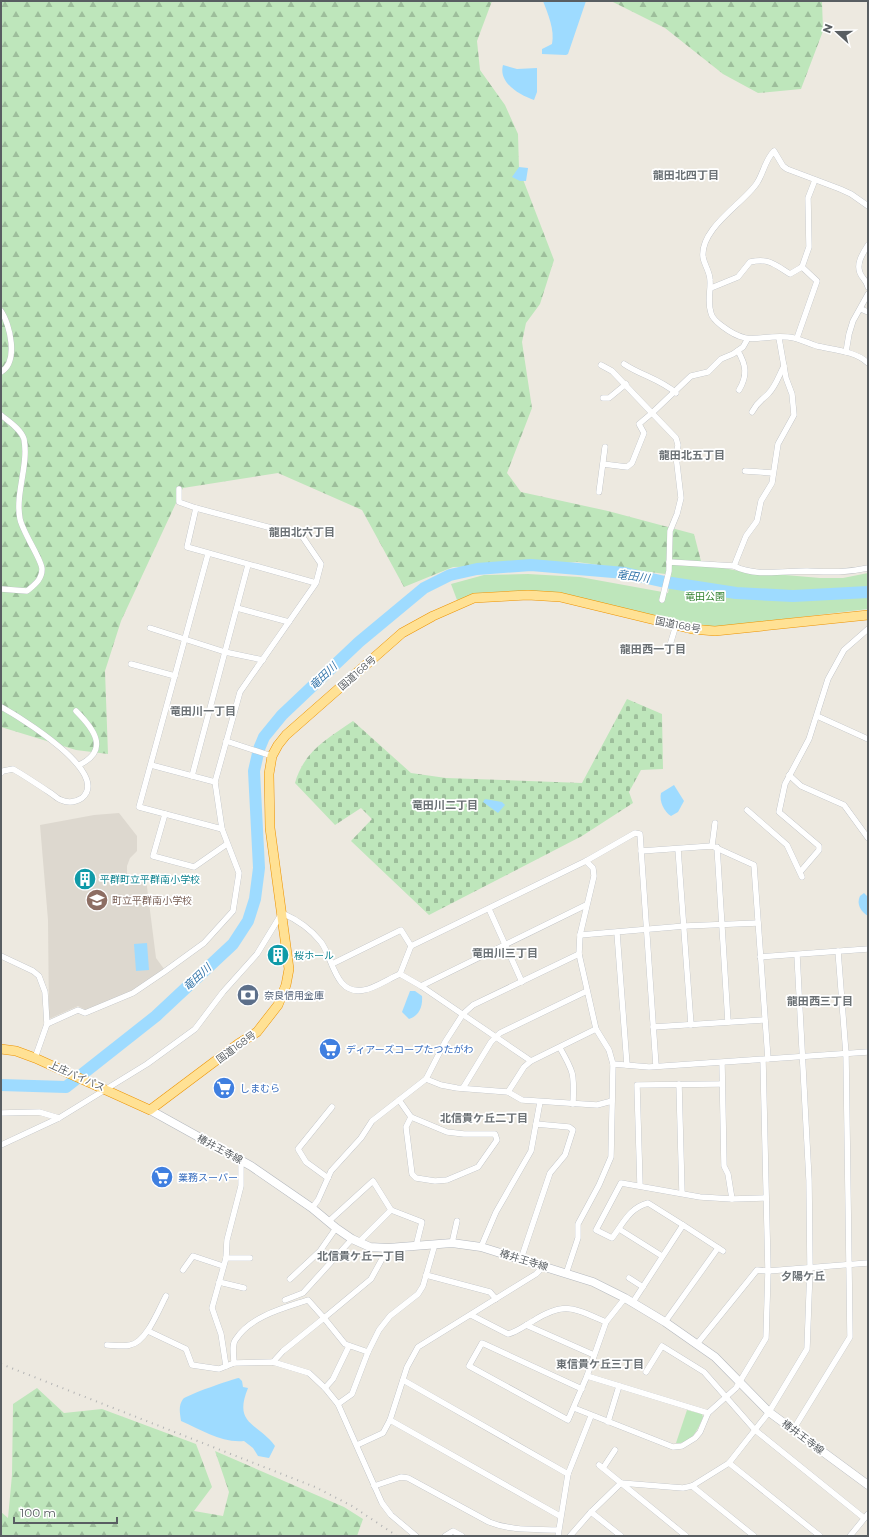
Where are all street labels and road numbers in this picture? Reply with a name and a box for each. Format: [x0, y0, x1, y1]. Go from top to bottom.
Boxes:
street label: 国道168号 [654, 614, 702, 636]
street label: 国道168号 [335, 653, 379, 693]
street label: 国道168号 [214, 1028, 258, 1066]
street label: 上庄バイパス [47, 1058, 107, 1094]
street label: 椿井王寺線 [195, 1132, 245, 1166]
street label: 椿井王寺線 [498, 1246, 550, 1274]
street label: 椿井王寺線 [779, 1417, 827, 1457]

